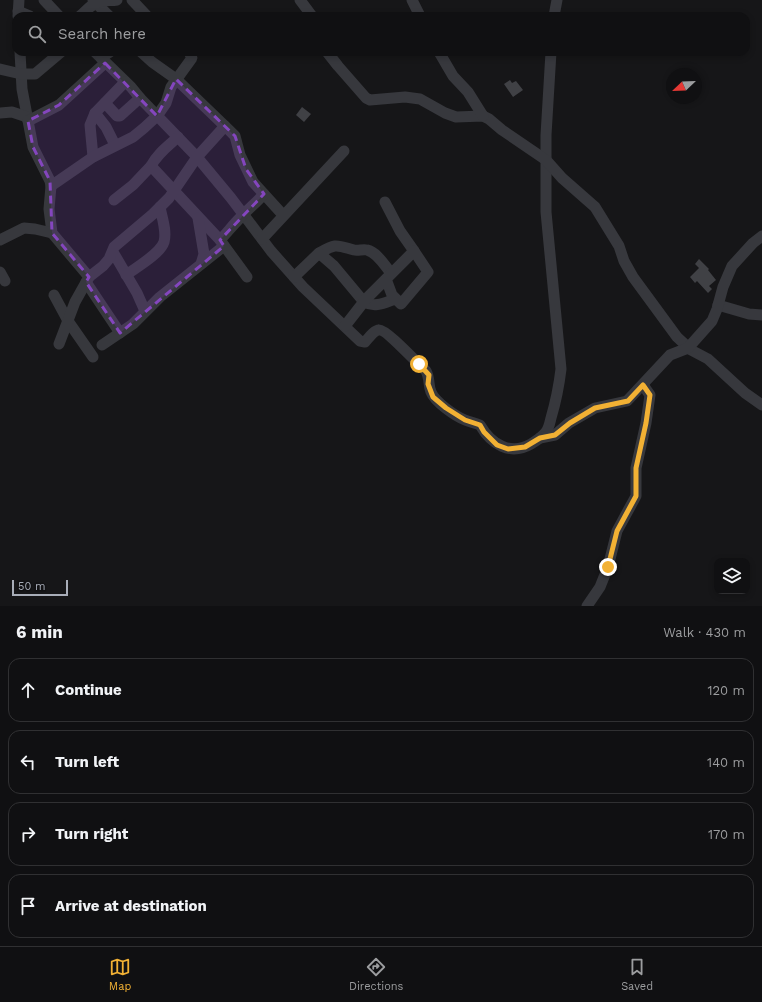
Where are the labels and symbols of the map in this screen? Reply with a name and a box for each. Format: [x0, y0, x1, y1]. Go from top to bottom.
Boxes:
north arrow [666, 68, 702, 104]
route start [410, 355, 428, 373]
route end [599, 558, 617, 576]
scale bar [12, 578, 68, 597]

